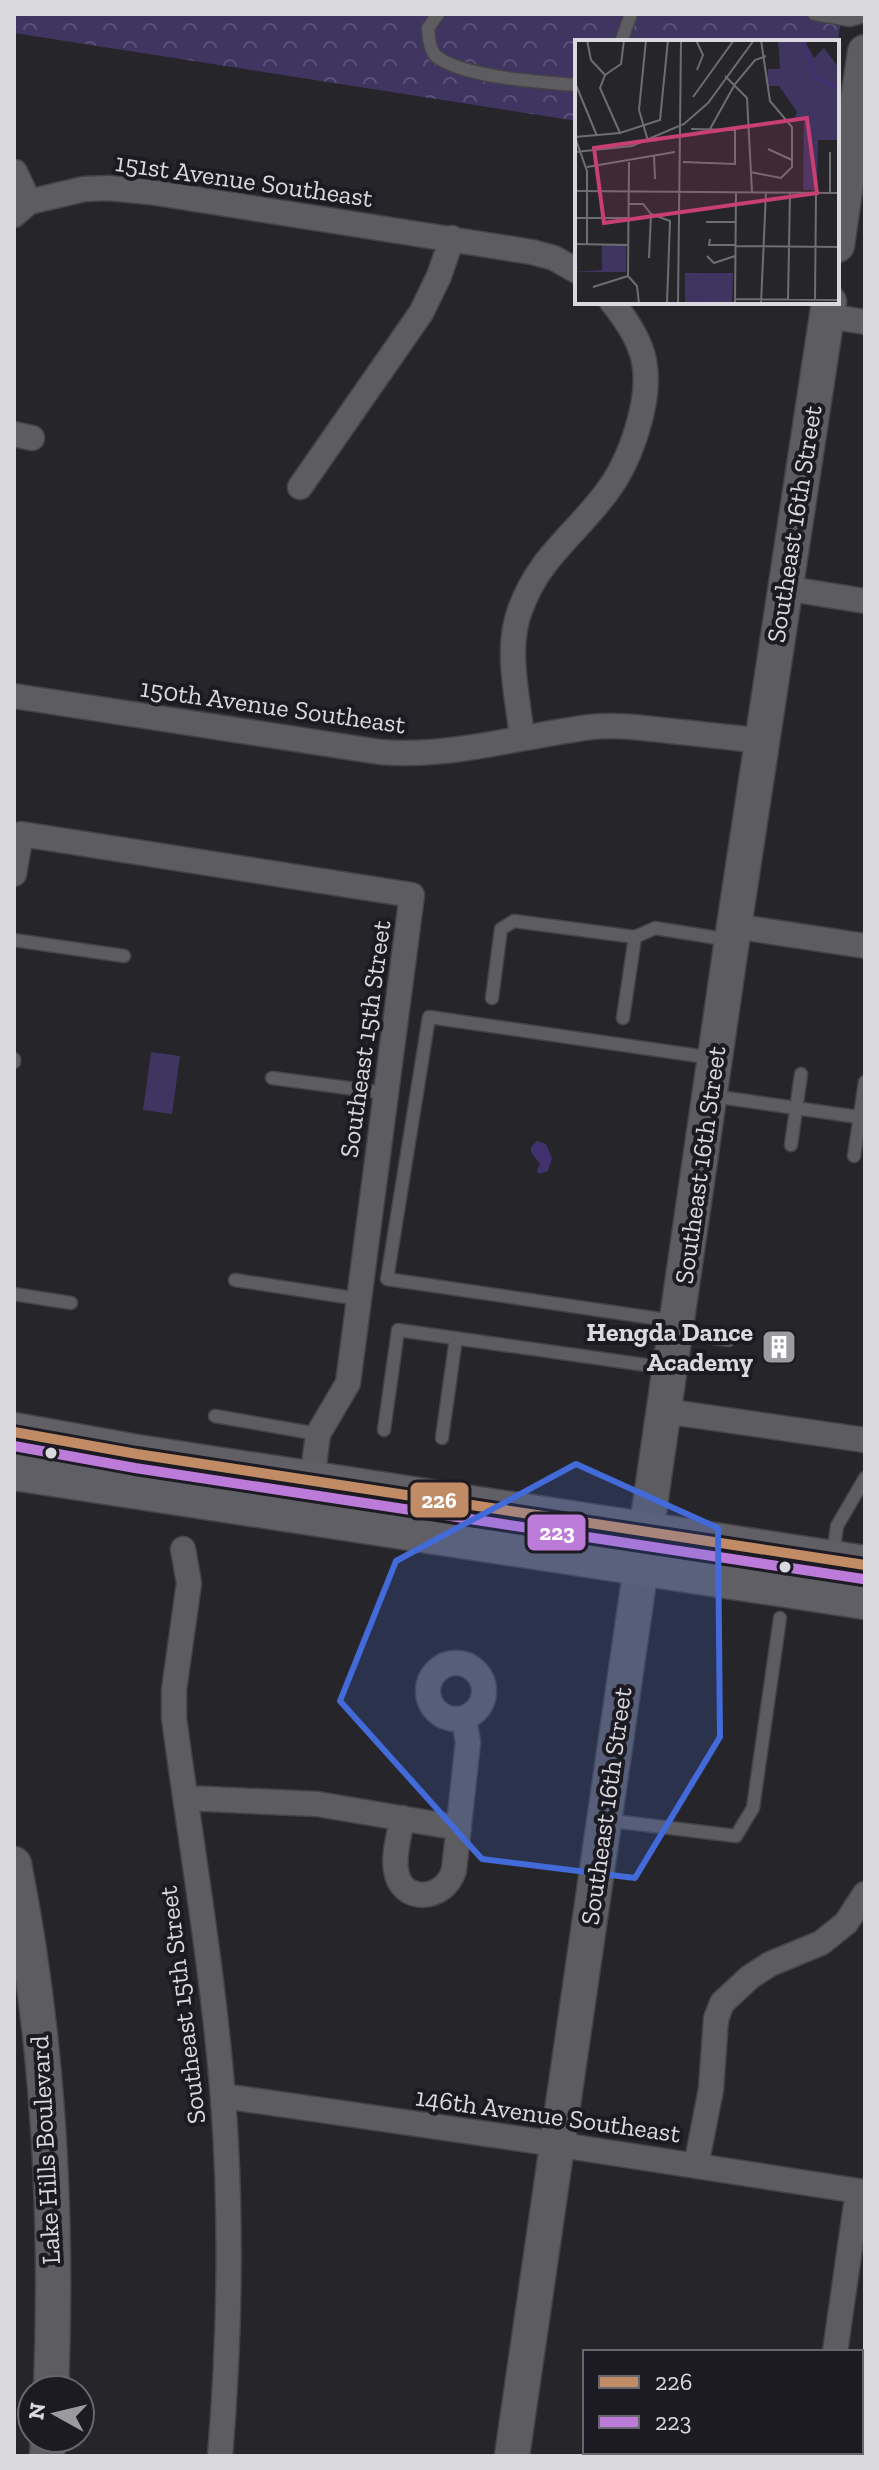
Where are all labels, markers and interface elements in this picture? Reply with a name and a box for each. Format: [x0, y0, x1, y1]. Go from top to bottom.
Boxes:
inset map [575, 40, 839, 304]
street label: 151st Avenue Southeast [113, 146, 375, 214]
street label: Southeast 16th Street [759, 403, 829, 645]
street label: 150th Avenue Southeast [138, 672, 408, 741]
street label: Southeast 15th Street [332, 918, 398, 1160]
street label: Southeast 16th Street [667, 1044, 733, 1286]
place label: Hengda Dance Academy [587, 1316, 753, 1378]
building icon: Hengda Dance Academy [760, 1328, 798, 1366]
unlabelled marker [43, 1445, 59, 1461]
line badge: 226 [409, 1481, 470, 1519]
text: 226 [421, 1487, 457, 1514]
line badge: 223 [526, 1513, 587, 1552]
text: 223 [539, 1519, 575, 1546]
unlabelled marker [777, 1559, 793, 1575]
street label: Southeast 16th Street [573, 1685, 639, 1927]
street label: Southeast 15th Street [151, 1884, 212, 2126]
street label: Lake Hills Boulevard [23, 2035, 67, 2265]
street label: 146th Avenue Southeast [414, 2081, 683, 2149]
legend [583, 2350, 863, 2454]
text: 226 [655, 2367, 692, 2396]
north arrow [16, 2374, 96, 2454]
text: N [22, 2401, 51, 2421]
text: 223 [655, 2407, 691, 2436]

